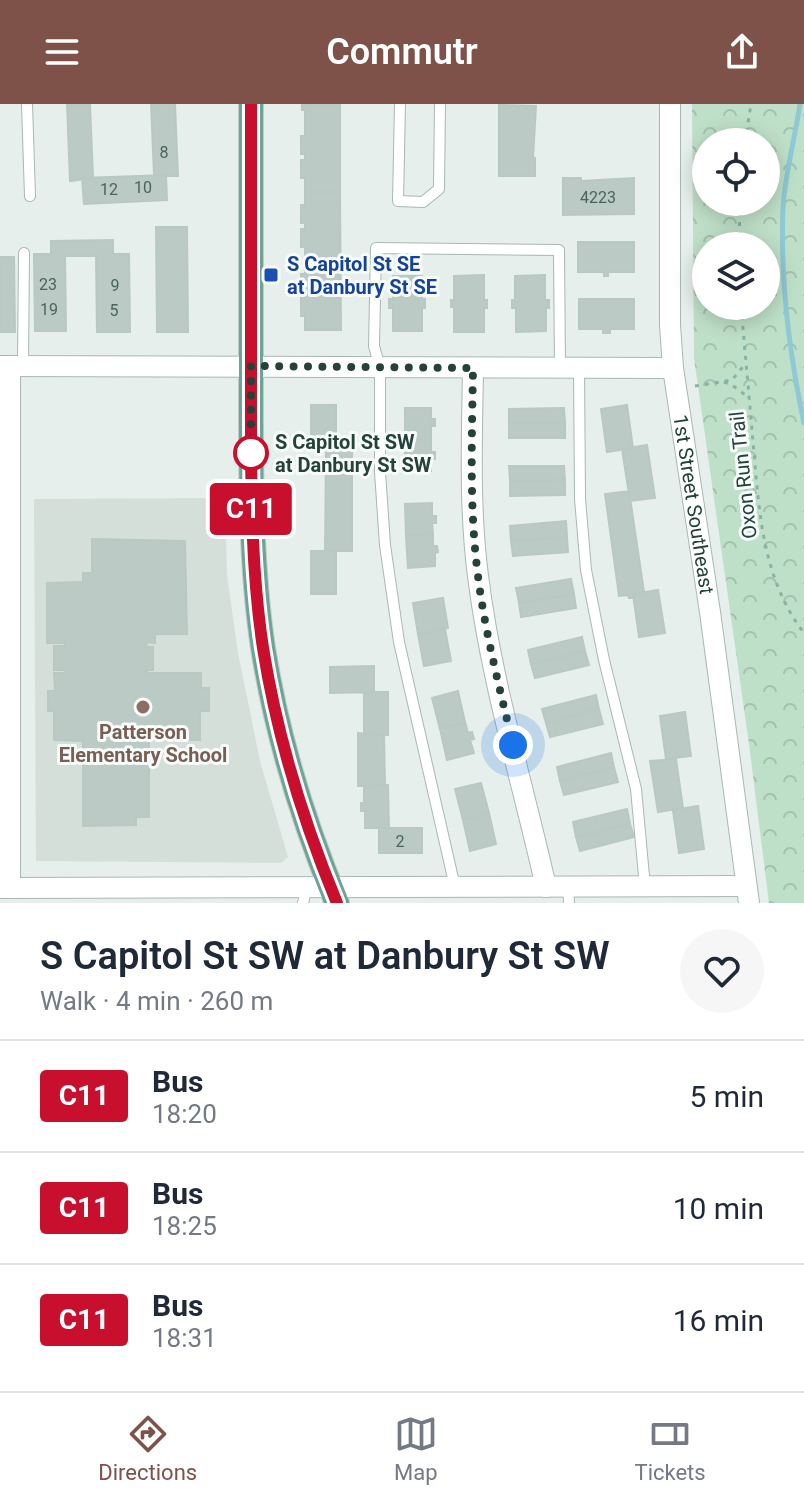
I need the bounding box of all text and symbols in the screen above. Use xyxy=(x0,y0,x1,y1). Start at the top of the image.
icon: menu xyxy=(40,30,84,74)
icon: share xyxy=(720,30,764,74)
text: Commutr xyxy=(326,31,478,73)
map controls xyxy=(692,128,780,320)
button: locate xyxy=(692,128,780,216)
house number: 8 xyxy=(160,143,169,162)
house number: 10 xyxy=(134,178,152,197)
house number: 12 xyxy=(100,180,118,199)
house number: 4223 xyxy=(580,188,616,207)
button: layers xyxy=(692,232,780,320)
place label: S Capitol St SE at Danbury St SE xyxy=(287,252,437,299)
marker: S Capitol St SE at Danbury St SE xyxy=(262,266,280,284)
house number: 23 xyxy=(39,275,57,294)
house number: 9 xyxy=(111,276,120,295)
house number: 19 xyxy=(40,300,58,319)
house number: 5 xyxy=(110,301,119,320)
street label: Oxon Run Trail xyxy=(724,410,762,540)
street label: 1st Street Southeast xyxy=(668,413,719,596)
place label: S Capitol St SW at Danbury St SW xyxy=(275,430,432,477)
marker: S Capitol St SW at Danbury St SW xyxy=(234,436,268,470)
line badge: C11 xyxy=(205,483,297,535)
text: C11 xyxy=(226,492,276,525)
marker: Patterson Elementary School xyxy=(134,698,152,716)
place label: Patterson Elementary School xyxy=(59,720,227,767)
your location xyxy=(493,725,533,765)
house number: 2 xyxy=(396,832,405,851)
button: heart xyxy=(680,929,764,1013)
text: S Capitol St SW at Danbury St SW xyxy=(40,934,610,978)
text: Walk · 4 min · 260 m xyxy=(40,986,273,1016)
text: Bus xyxy=(152,1064,203,1099)
text: C11 xyxy=(59,1079,109,1112)
text: 5 min xyxy=(690,1079,764,1114)
text: 18:20 xyxy=(152,1099,217,1129)
text: Bus xyxy=(152,1176,203,1211)
text: C11 xyxy=(59,1191,109,1224)
text: 10 min xyxy=(673,1191,764,1226)
text: 18:25 xyxy=(152,1211,217,1241)
text: Bus xyxy=(152,1288,203,1323)
text: C11 xyxy=(59,1303,109,1336)
text: 16 min xyxy=(673,1303,764,1338)
text: 18:31 xyxy=(152,1323,217,1353)
tab: Directions xyxy=(98,1412,197,1485)
tab: Map xyxy=(394,1412,438,1485)
tab: Tickets xyxy=(635,1412,706,1485)

